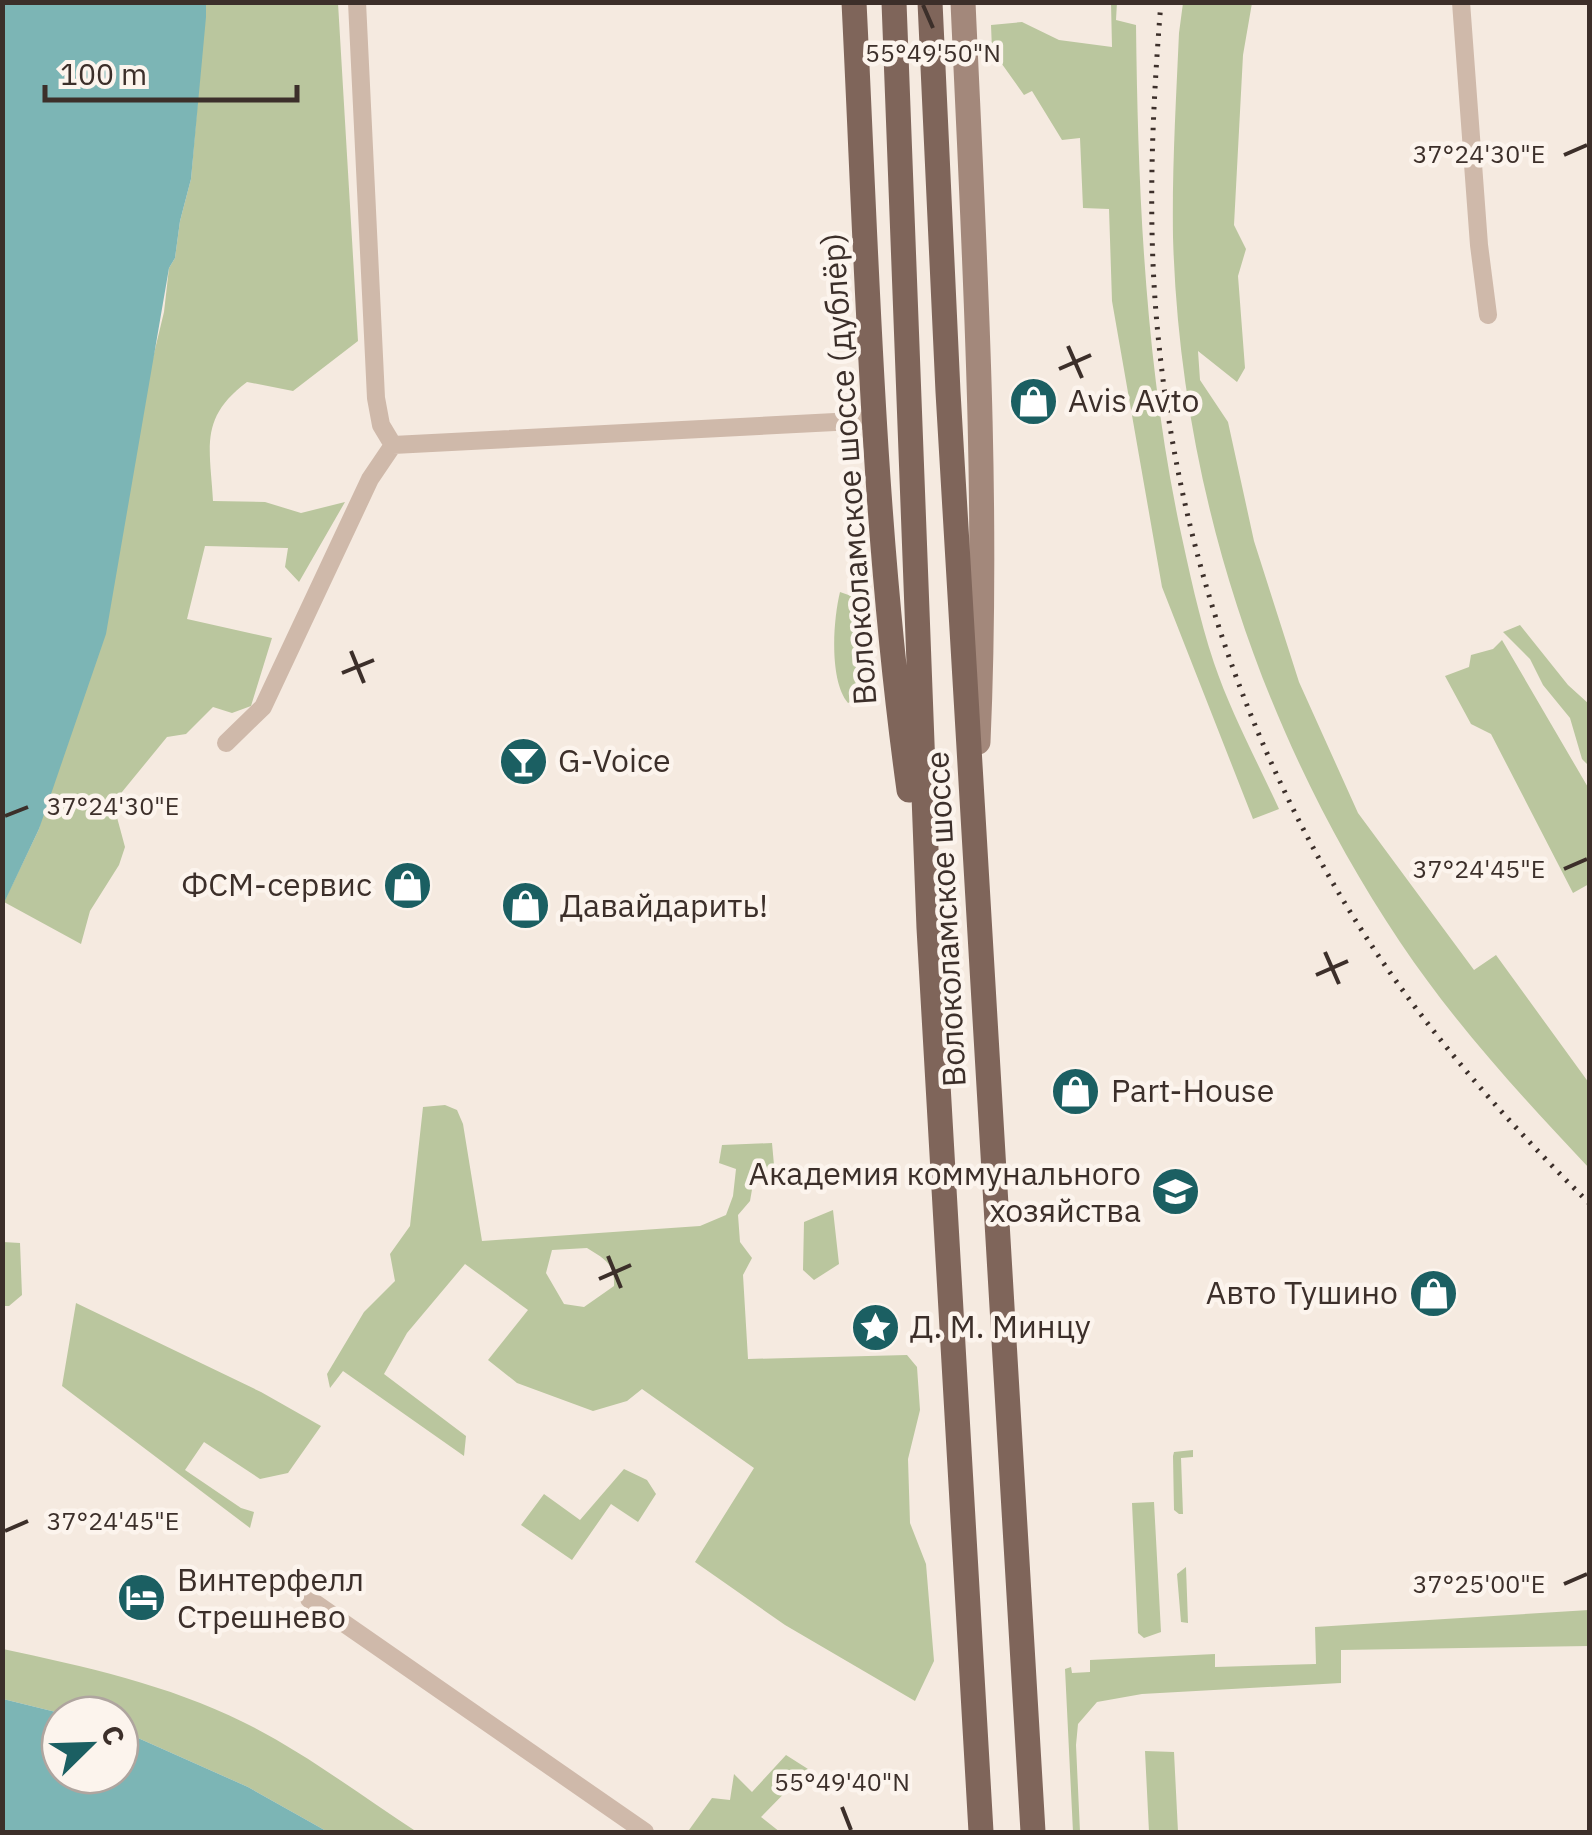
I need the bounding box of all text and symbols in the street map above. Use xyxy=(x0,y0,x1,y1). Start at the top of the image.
text: 55°49'50"N xyxy=(865,36,1001,69)
scale bar xyxy=(45,40,298,102)
text: 100 m xyxy=(60,54,147,93)
text: 37°24'30"E xyxy=(1413,137,1545,170)
street label: Волоколамское шоссе (дублёр) xyxy=(811,232,885,707)
shop icon: Avis Avto xyxy=(1007,375,1059,427)
place label: Avis Avto xyxy=(1068,379,1200,421)
bar icon: G-Voice xyxy=(497,735,549,787)
place label: G-Voice xyxy=(558,739,670,781)
street label: Волоколамское шоссе xyxy=(915,750,975,1088)
text: 37°24'30"E xyxy=(47,789,179,822)
text: 37°24'45"E xyxy=(1413,852,1545,885)
shop icon: ФСМ-сервис xyxy=(381,859,433,911)
place label: ФСМ-сервис xyxy=(181,863,372,905)
shop icon: Давайдарить! xyxy=(499,880,551,932)
place label: Давайдарить! xyxy=(560,884,768,926)
shop icon: Part-House xyxy=(1050,1065,1102,1117)
place label: Part-House xyxy=(1111,1069,1274,1111)
place label: Академия коммунального хозяйства xyxy=(749,1152,1141,1231)
school or university icon: Академия коммунального хозяйства xyxy=(1150,1166,1202,1218)
shop icon: Авто Тушино xyxy=(1407,1267,1459,1319)
place label: Авто Тушино xyxy=(1206,1271,1398,1313)
place icon: Д. М. Минцу xyxy=(849,1301,901,1353)
place label: Д. М. Минцу xyxy=(910,1305,1091,1347)
text: 37°24'45"E xyxy=(47,1504,179,1537)
place label: Винтерфелл Стрешнево xyxy=(177,1558,364,1637)
text: 37°25'00"E xyxy=(1413,1567,1545,1600)
hotel icon: Винтерфелл Стрешнево xyxy=(116,1572,168,1624)
north arrow xyxy=(40,1695,140,1795)
text: С xyxy=(93,1719,134,1751)
text: 55°49'40"N xyxy=(774,1765,910,1798)

